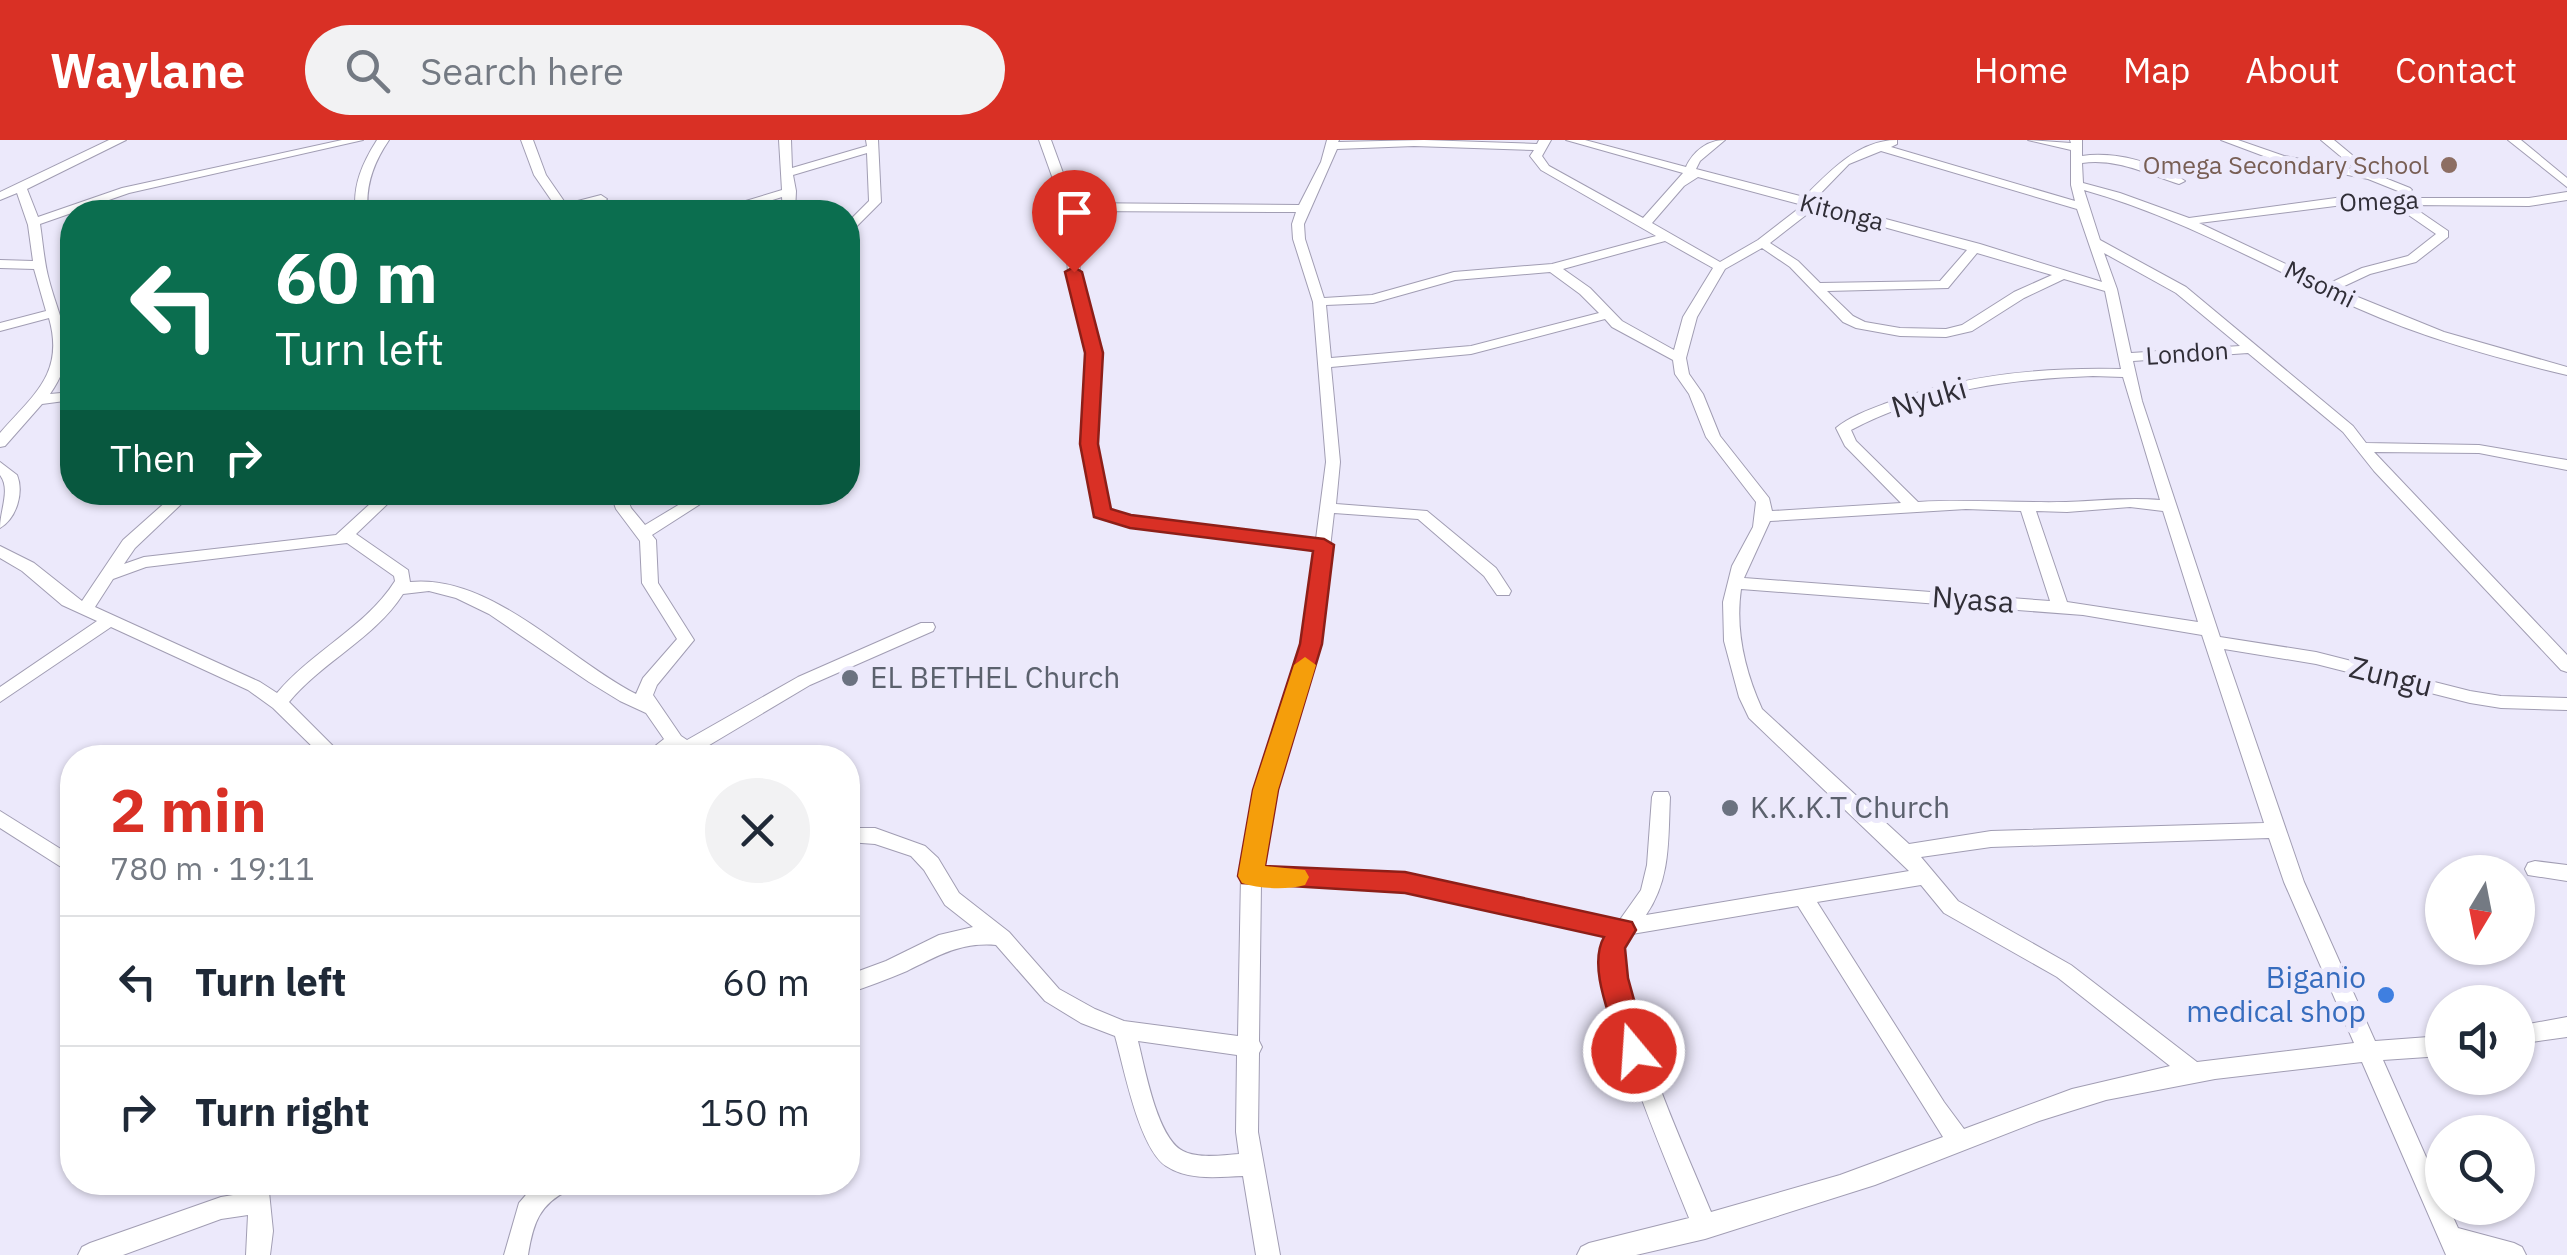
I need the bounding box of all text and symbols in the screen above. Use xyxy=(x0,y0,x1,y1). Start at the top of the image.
search box xyxy=(305,25,1005,115)
text: Waylane xyxy=(50,39,245,101)
icon: search xyxy=(340,43,395,98)
text: Search here xyxy=(420,46,624,95)
text: Home xyxy=(1974,47,2068,93)
text: Map xyxy=(2123,47,2190,93)
text: About xyxy=(2245,47,2340,93)
text: Contact xyxy=(2395,47,2517,93)
place label: Omega Secondary School xyxy=(2143,148,2429,181)
marker: Omega Secondary School xyxy=(2438,154,2460,176)
pin xyxy=(1032,170,1117,273)
street label: Omega xyxy=(2339,183,2419,218)
icon: arrive xyxy=(1047,185,1102,240)
street label: Kitonga xyxy=(1797,185,1888,238)
text: 60 m xyxy=(275,231,438,322)
icon: left xyxy=(110,240,240,370)
street label: Msomi xyxy=(2279,252,2361,315)
text: Turn left xyxy=(275,319,444,377)
street label: London xyxy=(2144,333,2230,372)
street label: Nyuki xyxy=(1886,367,1971,426)
icon: right xyxy=(216,430,271,485)
text: Then xyxy=(110,433,196,482)
street label: Nyasa xyxy=(1931,576,2016,621)
street label: Zungu xyxy=(2346,646,2437,705)
place label: EL BETHEL Church xyxy=(870,657,1120,696)
marker: EL BETHEL Church xyxy=(839,667,861,689)
text: 2 min xyxy=(110,770,267,849)
button: close xyxy=(705,778,810,883)
place label: K.K.K.T Church xyxy=(1750,787,1950,826)
marker: K.K.K.T Church xyxy=(1719,797,1741,819)
text: 780 m · 19:11 xyxy=(110,847,315,889)
north arrow xyxy=(2425,855,2535,965)
map controls xyxy=(2425,855,2535,1225)
icon: left xyxy=(110,954,165,1009)
text: Turn left xyxy=(195,957,346,1006)
text: 60 m xyxy=(722,957,810,1006)
place label: Biganio medical shop xyxy=(2186,957,2366,1030)
marker: Biganio medical shop xyxy=(2375,984,2397,1006)
button: sound xyxy=(2425,985,2535,1095)
position arrow xyxy=(1582,999,1686,1103)
icon: right xyxy=(110,1084,165,1139)
text: Turn right xyxy=(195,1087,370,1136)
text: 150 m xyxy=(699,1087,810,1136)
button: search xyxy=(2425,1115,2535,1225)

